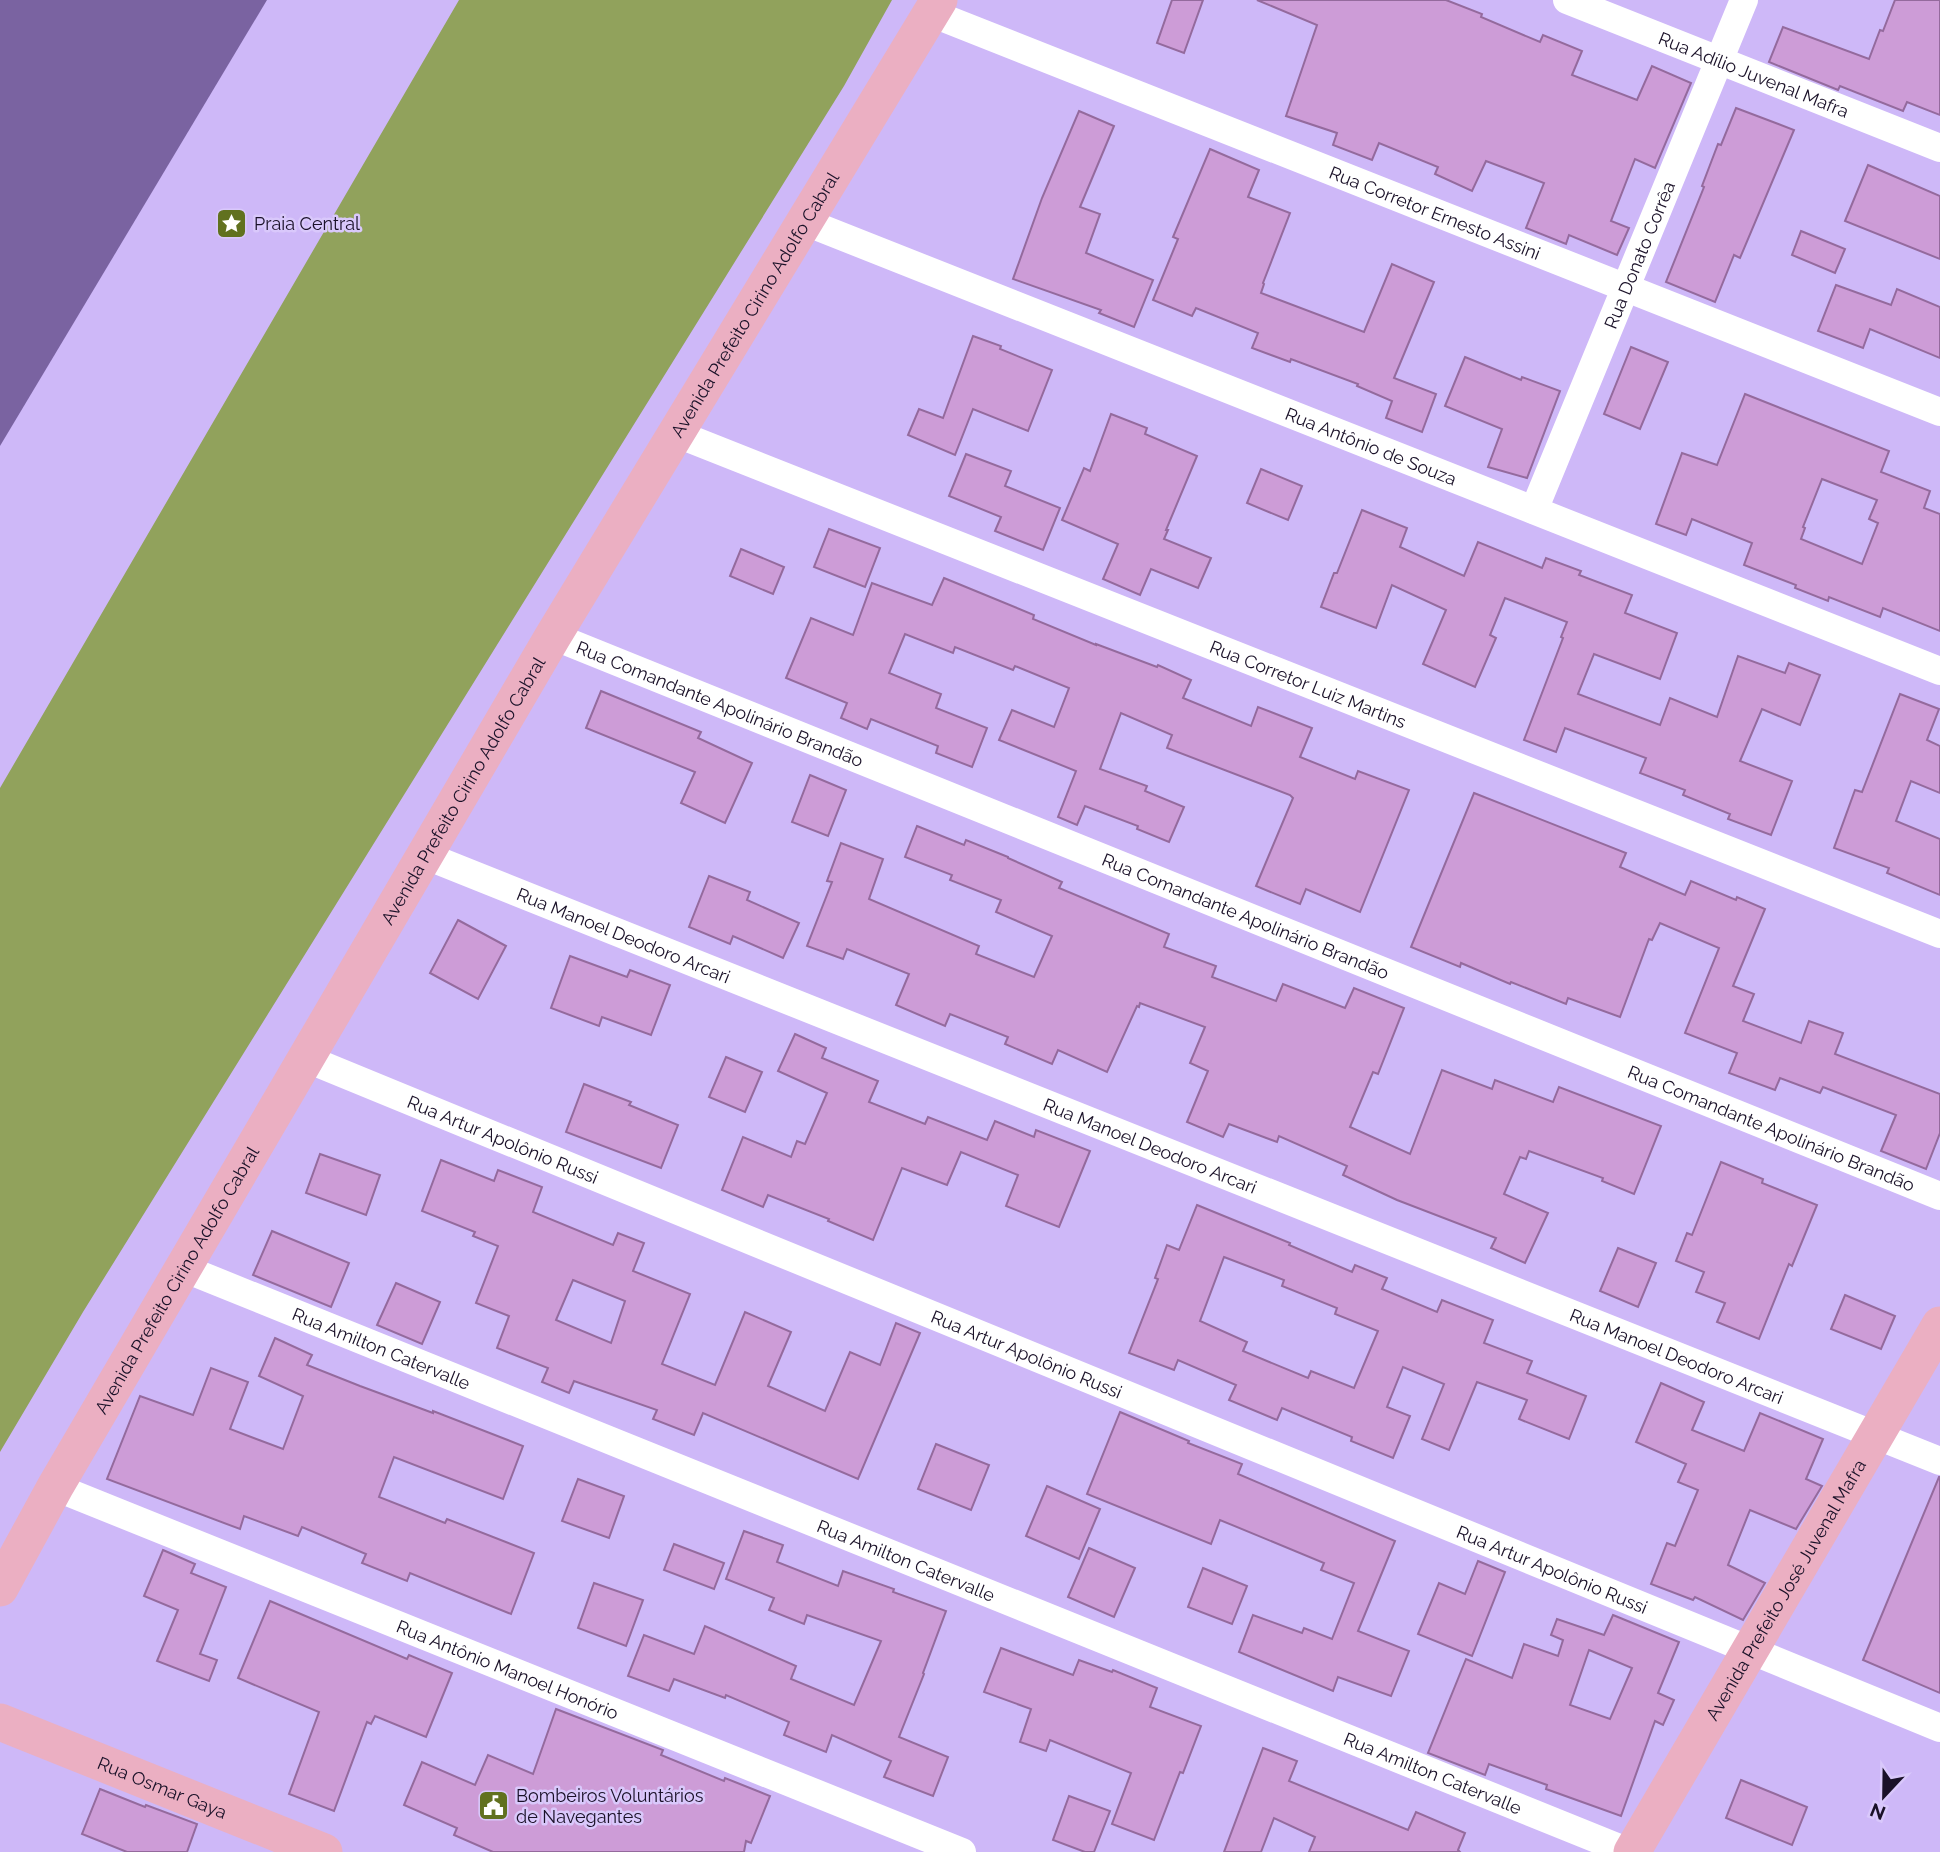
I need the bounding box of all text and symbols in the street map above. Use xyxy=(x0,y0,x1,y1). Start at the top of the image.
street label: Rua Adílio Juvenal Mafra xyxy=(1656,27,1852,121)
street label: Rua Corretor Ernesto Assini xyxy=(1326,161,1544,263)
street label: Avenida Prefeito Cirino Adolfo Cabral xyxy=(666,168,843,441)
street label: Rua Donato Corrêa xyxy=(1599,178,1679,332)
place icon: Praia Central xyxy=(214,206,248,240)
place label: Praia Central xyxy=(254,213,360,234)
street label: Rua Antônio de Souza xyxy=(1282,403,1460,489)
street label: Rua Corretor Luiz Martins xyxy=(1207,635,1410,732)
street label: Rua Comandante Apolinário Brandão xyxy=(573,636,867,771)
street label: Avenida Prefeito Cirino Adolfo Cabral xyxy=(376,653,549,928)
street label: Rua Comandante Apolinário Brandão xyxy=(1099,848,1393,983)
street label: Rua Manoel Deodoro Arcari xyxy=(514,883,733,987)
street label: Rua Comandante Apolinário Brandão xyxy=(1625,1061,1918,1195)
street label: Rua Artur Apolônio Russi xyxy=(404,1091,602,1188)
street label: Rua Manoel Deodoro Arcari xyxy=(1040,1093,1260,1197)
street label: Avenida Prefeito Cirino Adolfo Cabral xyxy=(90,1142,263,1417)
street label: Rua Amilton Catervalle xyxy=(289,1303,474,1394)
street label: Rua Manoel Deodoro Arcari xyxy=(1567,1304,1786,1408)
street label: Rua Artur Apolônio Russi xyxy=(928,1305,1125,1402)
street label: Avenida Prefeito José Juvenal Mafra xyxy=(1701,1455,1870,1724)
street label: Rua Amilton Catervalle xyxy=(814,1515,999,1606)
street label: Rua Artur Apolônio Russi xyxy=(1454,1521,1651,1618)
street label: Rua Antônio Manoel Honório xyxy=(394,1615,622,1723)
street label: Rua Amilton Catervalle xyxy=(1341,1728,1525,1818)
street label: Rua Osmar Gaya xyxy=(95,1752,230,1823)
north arrow xyxy=(1849,1761,1919,1831)
place label: Bombeiros Voluntários de Navegantes xyxy=(516,1785,704,1827)
public building icon: Bombeiros Voluntários de Navegantes xyxy=(476,1788,510,1822)
text: N xyxy=(1867,1799,1888,1825)

